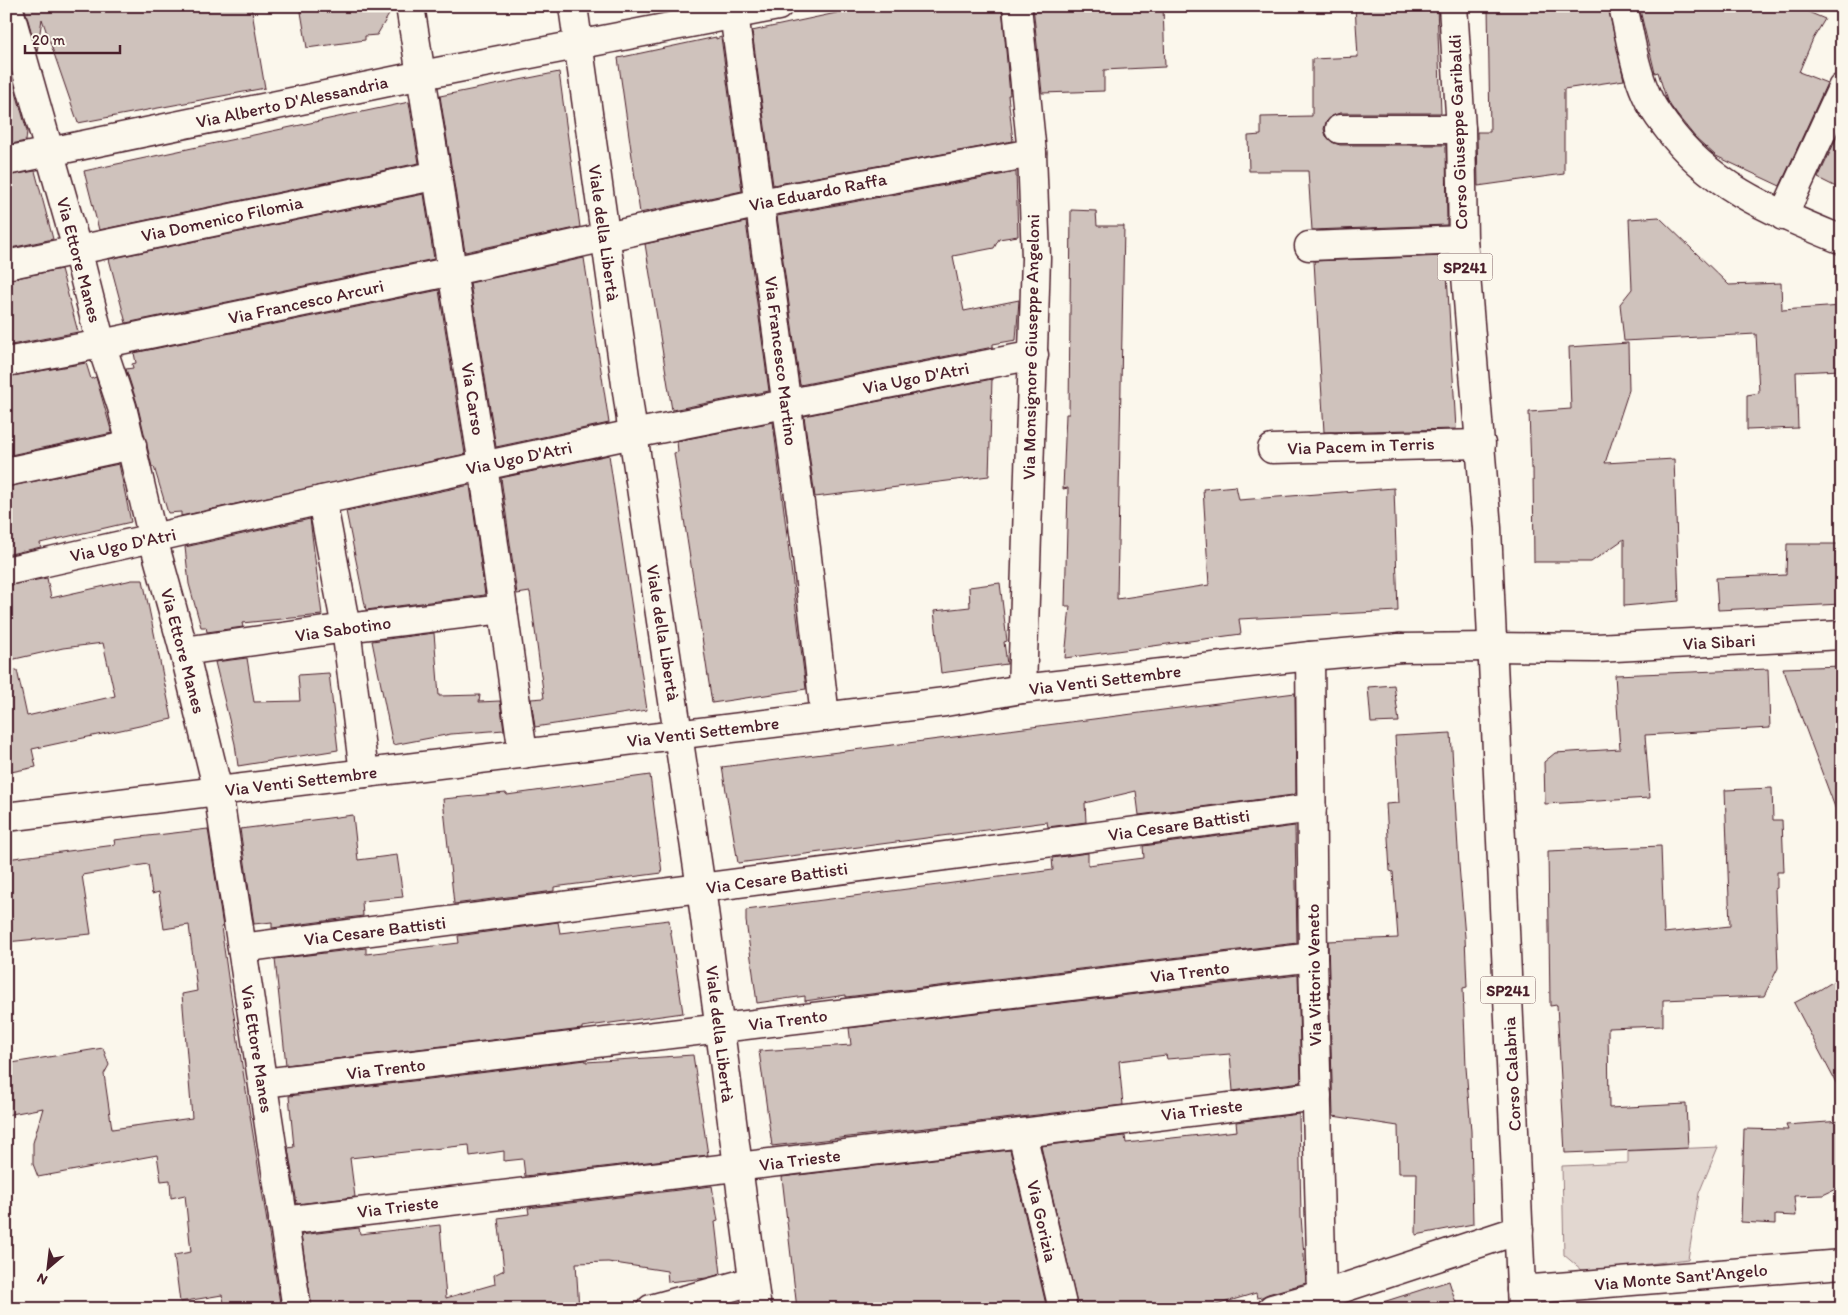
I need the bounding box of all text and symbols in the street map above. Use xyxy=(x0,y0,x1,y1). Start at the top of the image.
scale bar xyxy=(25,22,120,54)
text: 20 m xyxy=(32,31,66,49)
street label: Corso Giuseppe Garibaldi xyxy=(1444,34,1472,230)
street label: Via Alberto D'Alessandria xyxy=(194,71,390,133)
street label: Viale della Libertà xyxy=(583,163,625,304)
street label: Via Eduardo Raffa xyxy=(747,168,889,216)
street label: Via Domenico Filomia xyxy=(139,191,305,247)
street label: Via Ettore Manes xyxy=(52,195,106,325)
street label: Via Monsignore Giuseppe Angeloni xyxy=(1018,214,1044,480)
road number: SP241 xyxy=(1438,253,1492,280)
street label: Via Francesco Arcuri xyxy=(226,275,386,329)
street label: Via Francesco Martino xyxy=(760,275,802,447)
street label: Via Ugo D'Atri xyxy=(861,357,971,399)
street label: Via Carso xyxy=(456,361,490,437)
street label: Via Pacem in Terris xyxy=(1287,432,1435,460)
street label: Via Ugo D'Atri xyxy=(464,436,574,480)
street label: Via Ugo D'Atri xyxy=(68,523,178,567)
street label: Viale della Libertà xyxy=(641,563,685,704)
street label: Via Ettore Manes xyxy=(156,586,210,716)
street label: Via Sabotino xyxy=(294,611,392,647)
street label: Via Sibari xyxy=(1682,629,1756,655)
street label: Via Venti Settembre xyxy=(1028,660,1182,700)
street label: Via Venti Settembre xyxy=(626,712,780,752)
street label: Via Venti Settembre xyxy=(224,761,378,801)
street label: Via Cesare Battisti xyxy=(1107,804,1251,846)
street label: Via Cesare Battisti xyxy=(705,857,849,899)
street label: Via Vittorio Veneto xyxy=(1302,903,1326,1047)
street label: Via Cesare Battisti xyxy=(303,911,447,951)
street label: Via Trento xyxy=(1149,956,1231,988)
street label: Viale della Libertà xyxy=(701,964,739,1104)
road number: SP241 xyxy=(1480,976,1536,1004)
street label: Via Ettore Manes xyxy=(236,983,278,1115)
street label: Via Trento xyxy=(747,1004,829,1036)
street label: Corso Calabria xyxy=(1498,1016,1526,1132)
street label: Via Trento xyxy=(345,1053,427,1085)
street label: Via Trieste xyxy=(1160,1094,1244,1126)
street label: Via Trieste xyxy=(758,1144,842,1176)
street label: Via Gorizia xyxy=(1022,1178,1062,1265)
street label: Via Trieste xyxy=(356,1191,440,1223)
north arrow xyxy=(22,1242,72,1292)
street label: Via Monte Sant'Angelo xyxy=(1593,1258,1769,1296)
text: N xyxy=(34,1269,50,1289)

